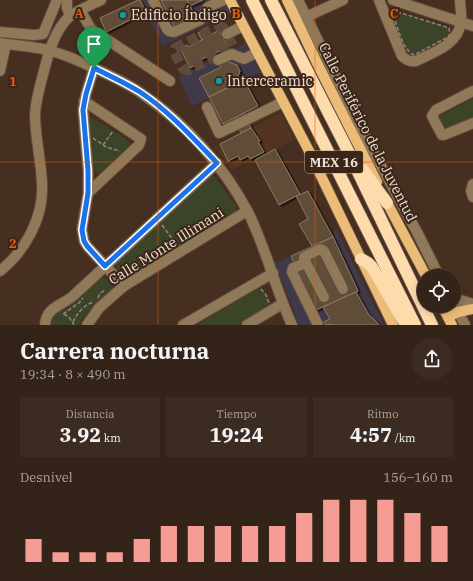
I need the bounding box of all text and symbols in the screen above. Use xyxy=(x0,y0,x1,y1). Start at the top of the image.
text: A xyxy=(74,5,84,22)
place label: Edificio Índigo xyxy=(131,5,227,24)
text: B xyxy=(231,5,241,22)
text: C xyxy=(390,5,399,22)
marker: Edificio Índigo xyxy=(118,10,128,20)
pin xyxy=(77,27,111,68)
icon: arrive xyxy=(83,33,105,55)
street label: Calle Periférico de la Juventud xyxy=(315,39,421,225)
place label: Interceramic xyxy=(227,72,313,90)
text: 1 xyxy=(9,73,17,90)
marker: Interceramic xyxy=(214,76,224,86)
road number: MEX 16 xyxy=(305,151,363,173)
street label: Calle Monte Illimani xyxy=(105,203,227,289)
text: 2 xyxy=(9,235,17,252)
map controls xyxy=(417,269,461,313)
button: locate xyxy=(417,269,461,313)
text: Carrera nocturna xyxy=(20,336,209,365)
button: share xyxy=(411,338,453,380)
text: 19:34 · 8 × 490 m xyxy=(20,366,126,383)
text: Distancia xyxy=(66,407,114,421)
text: Tiempo xyxy=(216,407,257,421)
text: Ritmo xyxy=(367,407,399,421)
text: 3.92 xyxy=(60,421,101,448)
text: 19:24 xyxy=(209,421,264,448)
text: 4:57 xyxy=(350,421,392,448)
text: km xyxy=(101,431,121,445)
text: /km xyxy=(392,431,416,445)
text: Desnivel xyxy=(20,469,73,486)
text: 156–160 m xyxy=(383,469,453,486)

